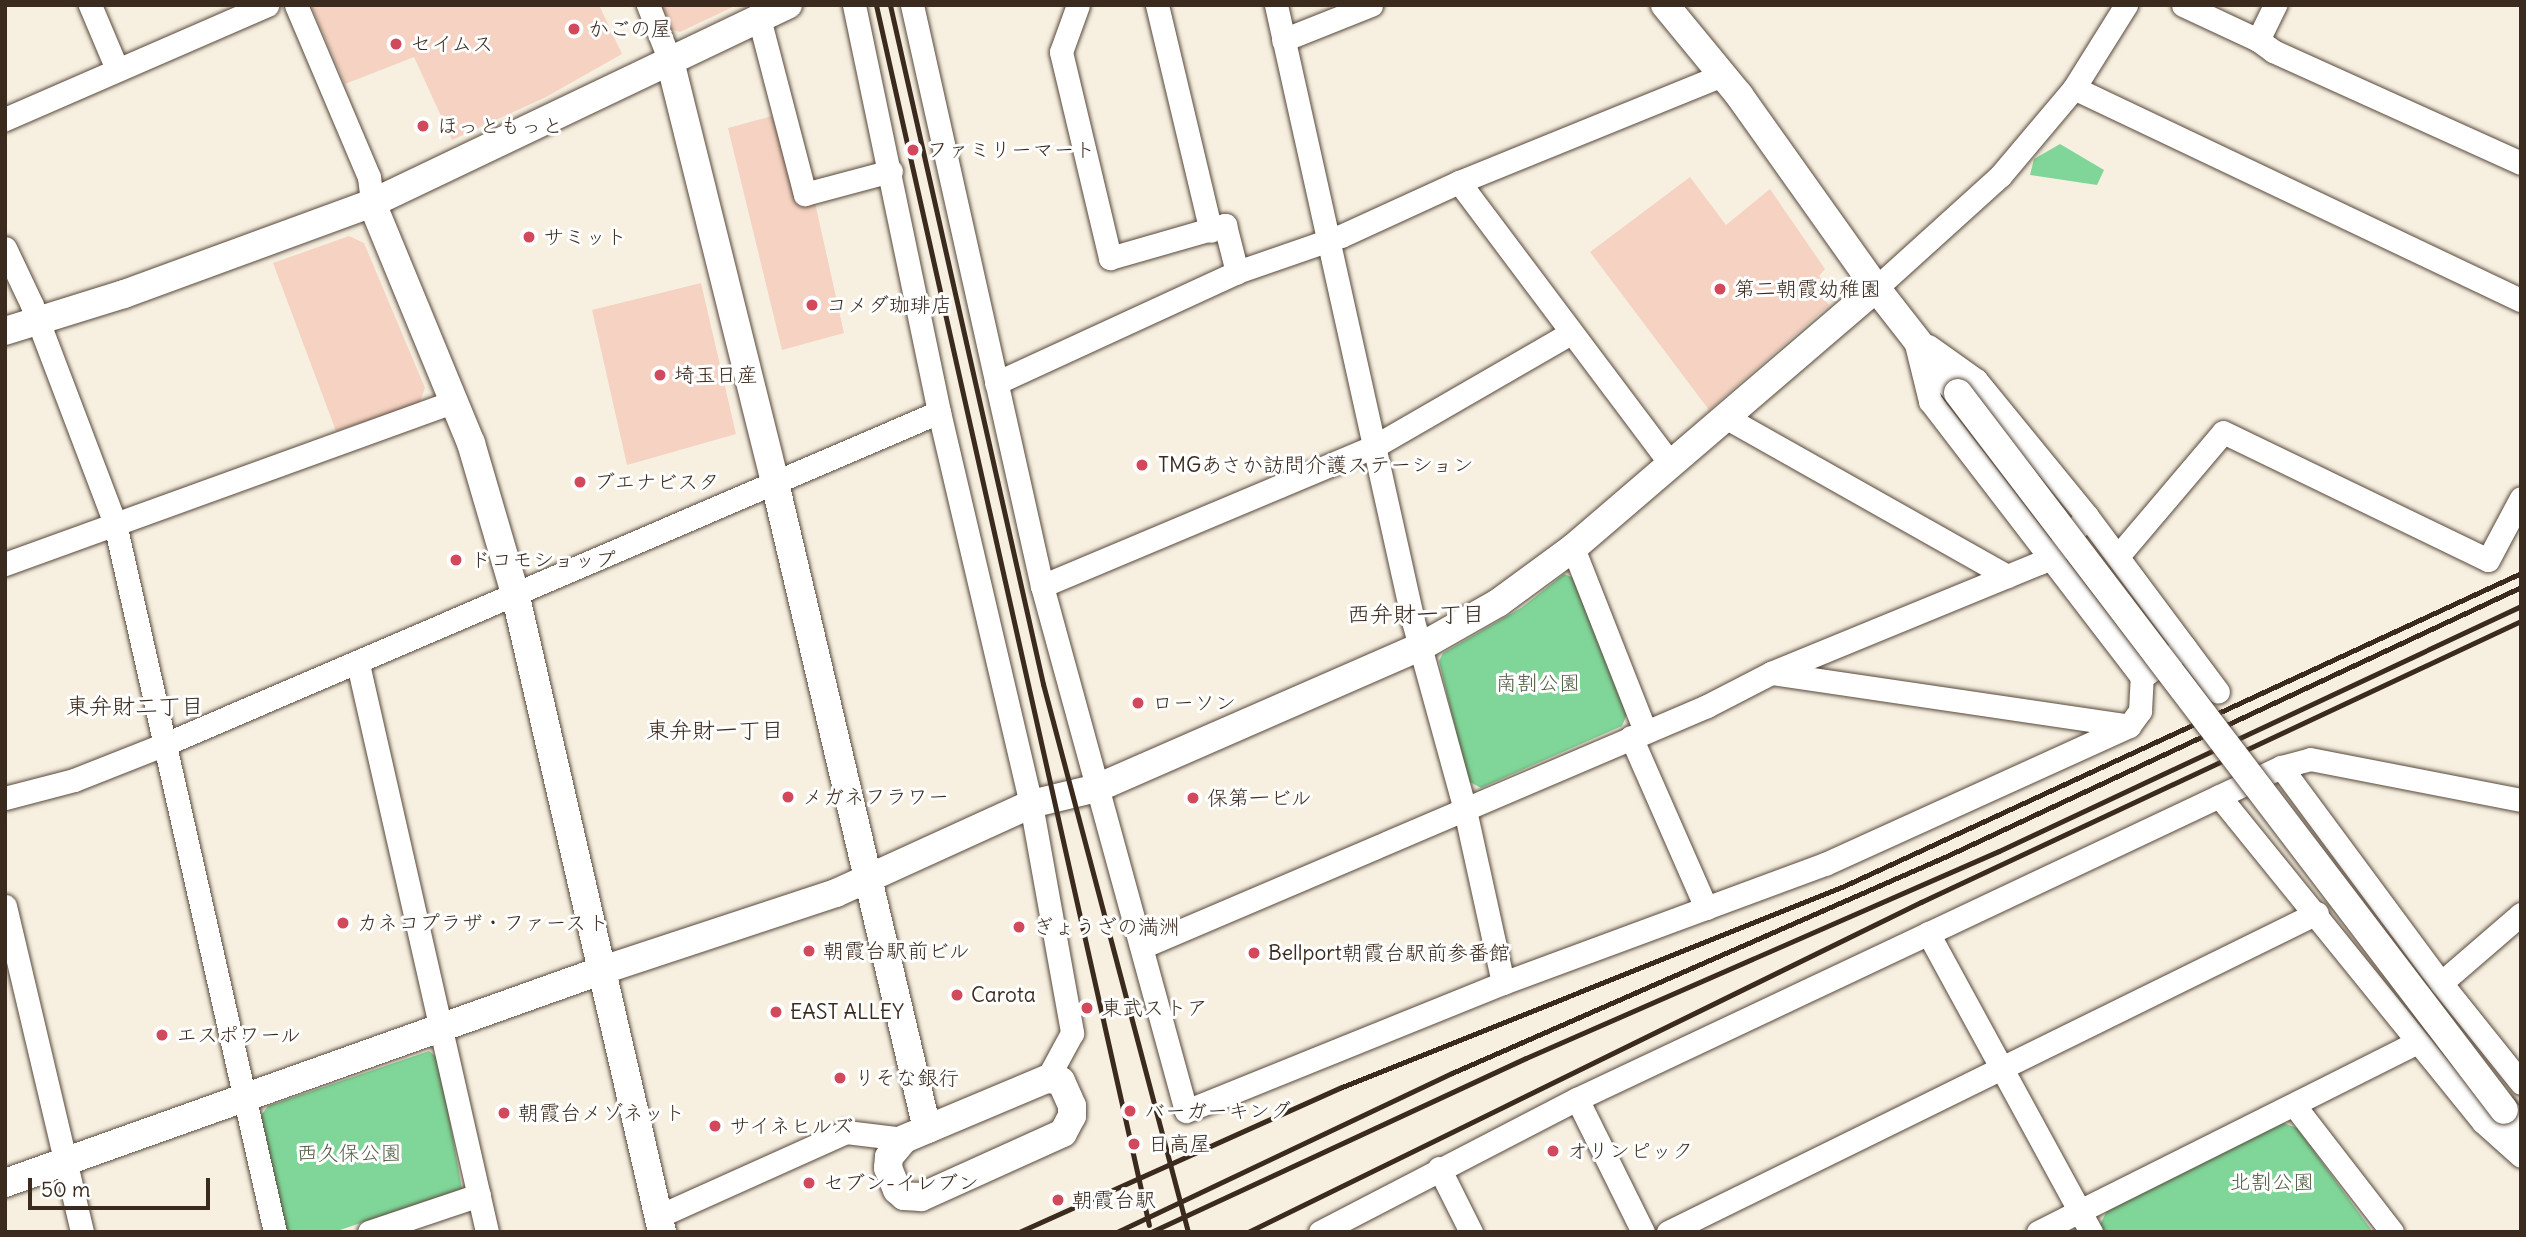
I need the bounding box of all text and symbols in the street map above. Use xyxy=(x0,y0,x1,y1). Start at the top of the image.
place label: かごの屋 xyxy=(588,16,672,42)
marker: かごの屋 xyxy=(566,21,582,37)
place label: セイムス xyxy=(410,31,494,57)
marker: セイムス xyxy=(388,36,404,52)
place label: ほっともっと xyxy=(437,113,563,139)
marker: ほっともっと xyxy=(415,118,431,134)
place label: ファミリーマート xyxy=(927,137,1095,163)
marker: ファミリーマート xyxy=(905,142,921,158)
place label: サミット xyxy=(543,224,627,250)
marker: サミット xyxy=(521,229,537,245)
place label: 第二朝霞幼稚園 xyxy=(1734,276,1881,302)
marker: 第二朝霞幼稚園 xyxy=(1712,281,1728,297)
place label: コメダ珈琲店 xyxy=(826,292,952,318)
marker: コメダ珈琲店 xyxy=(804,297,820,313)
place label: 埼玉日産 xyxy=(674,362,758,388)
marker: 埼玉日産 xyxy=(652,367,668,383)
place label: TMGあさか訪問介護ステーション xyxy=(1158,452,1474,478)
marker: TMGあさか訪問介護ステーション xyxy=(1132,455,1152,475)
place label: ブエナビスタ xyxy=(594,469,720,495)
marker: ブエナビスタ xyxy=(572,474,588,490)
place label: ドコモショップ xyxy=(470,547,617,573)
marker: ドコモショップ xyxy=(448,552,464,568)
district label: 西弁財一丁目 xyxy=(1347,600,1485,628)
park label: 南割公園 xyxy=(1496,670,1580,696)
place label: ローソン xyxy=(1152,690,1236,716)
district label: 東弁財二丁目 xyxy=(66,692,204,720)
marker: ローソン xyxy=(1130,695,1146,711)
district label: 東弁財一丁目 xyxy=(646,716,784,744)
place label: メガネフラワー xyxy=(802,784,949,810)
place label: 保第一ビル xyxy=(1207,785,1312,811)
marker: メガネフラワー xyxy=(780,789,796,805)
marker: 保第一ビル xyxy=(1185,790,1201,806)
place label: カネコプラザ・ファースト xyxy=(357,910,609,936)
place label: ぎょうざの満洲 xyxy=(1033,914,1180,940)
marker: カネコプラザ・ファースト xyxy=(335,915,351,931)
marker: ぎょうざの満洲 xyxy=(1011,919,1027,935)
place label: 朝霞台駅前ビル xyxy=(823,938,970,964)
place label: Bellport朝霞台駅前参番館 xyxy=(1268,940,1510,966)
marker: 朝霞台駅前ビル xyxy=(801,943,817,959)
marker: Bellport朝霞台駅前参番館 xyxy=(1246,945,1262,961)
place label: Carota xyxy=(971,982,1036,1008)
marker: Carota xyxy=(949,987,965,1003)
place label: 東武ストア xyxy=(1101,995,1206,1021)
place label: EAST ALLEY xyxy=(790,999,904,1025)
marker: 東武ストア xyxy=(1079,1000,1095,1016)
marker: EAST ALLEY xyxy=(768,1004,784,1020)
place label: エスポワール xyxy=(176,1022,302,1048)
marker: エスポワール xyxy=(154,1027,170,1043)
place label: りそな銀行 xyxy=(854,1065,959,1091)
marker: りそな銀行 xyxy=(832,1070,848,1086)
place label: バーガーキング xyxy=(1144,1098,1291,1124)
place label: 朝霞台メゾネット xyxy=(518,1100,686,1126)
marker: バーガーキング xyxy=(1122,1103,1138,1119)
marker: 朝霞台メゾネット xyxy=(496,1105,512,1121)
place label: サイネヒルズ xyxy=(729,1113,855,1139)
marker: サイネヒルズ xyxy=(707,1118,723,1134)
place label: 日高屋 xyxy=(1148,1131,1211,1157)
marker: 日高屋 xyxy=(1126,1136,1142,1152)
place label: オリンピック xyxy=(1567,1138,1693,1164)
park label: 西久保公園 xyxy=(297,1140,401,1166)
marker: オリンピック xyxy=(1545,1143,1561,1159)
scale bar xyxy=(32,1164,214,1208)
park label: 北割公園 xyxy=(2230,1169,2314,1195)
place label: セブン-イレブン xyxy=(823,1170,979,1196)
marker: セブン-イレブン xyxy=(801,1175,817,1191)
text: 50 m xyxy=(41,1176,90,1203)
place label: 朝霞台駅 xyxy=(1072,1187,1156,1213)
marker: 朝霞台駅 xyxy=(1050,1192,1066,1208)

